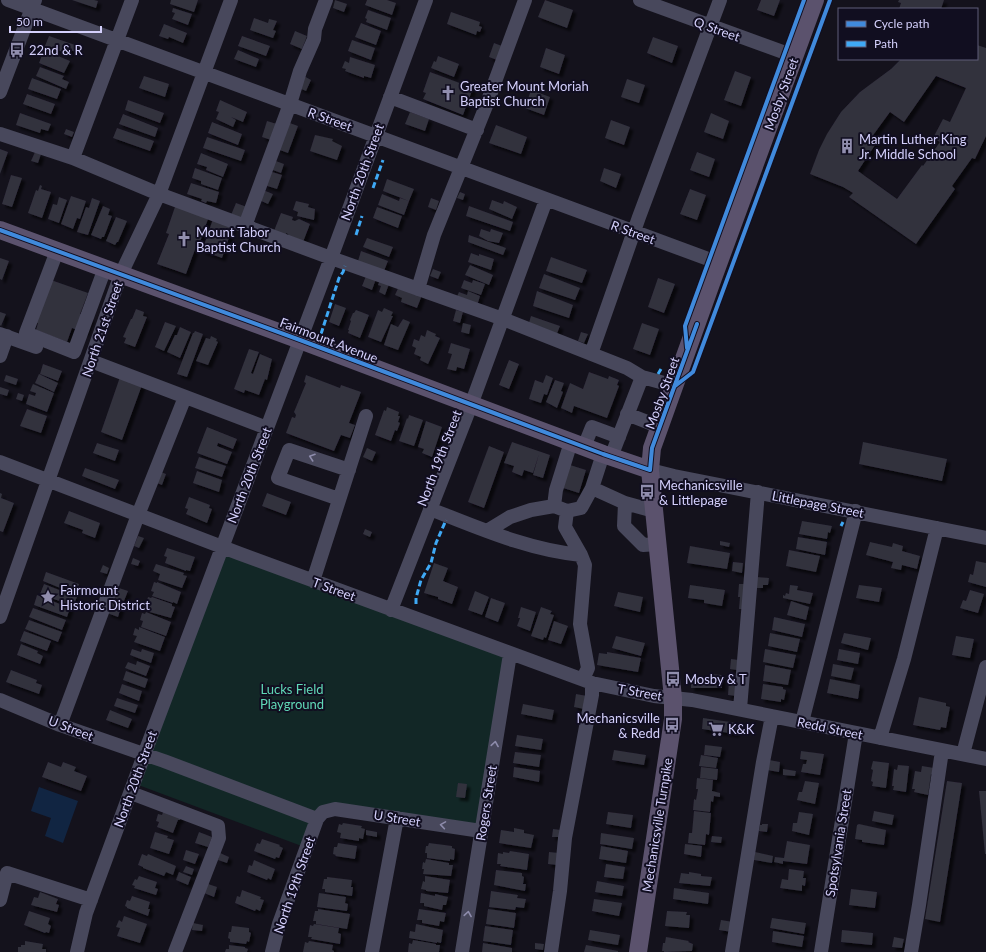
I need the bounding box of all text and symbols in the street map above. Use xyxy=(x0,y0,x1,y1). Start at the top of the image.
scale bar xyxy=(10,8,101,34)
legend xyxy=(838,8,978,60)
street label: Q Street xyxy=(692,13,743,45)
text: 50 m xyxy=(16,14,43,29)
text: Cycle path xyxy=(874,16,929,31)
text: Path xyxy=(874,36,898,51)
bus stop icon: 22nd & R xyxy=(8,41,26,59)
place label: 22nd & R xyxy=(29,42,84,58)
street label: Mosby Street xyxy=(760,55,802,132)
place label: Greater Mount Moriah Baptist Church xyxy=(460,78,589,109)
church icon: Greater Mount Moriah Baptist Church xyxy=(439,84,457,102)
street label: R Street xyxy=(306,104,355,134)
street label: North 20th Street xyxy=(337,121,387,222)
place label: Martin Luther King Jr. Middle School xyxy=(859,131,967,162)
building icon: Martin Luther King Jr. Middle School xyxy=(838,137,856,155)
street label: R Street xyxy=(609,217,658,247)
place label: Mount Tabor Baptist Church xyxy=(196,224,281,255)
church icon: Mount Tabor Baptist Church xyxy=(175,230,193,248)
street label: North 21st Street xyxy=(78,279,126,379)
street label: Fairmount Avenue xyxy=(278,314,380,366)
street label: Mosby Street xyxy=(641,354,683,431)
street label: North 19th Street xyxy=(413,407,465,508)
street label: North 20th Street xyxy=(223,424,275,525)
one-way arrow xyxy=(308,453,315,462)
place label: Mechanicsville & Littlepage xyxy=(659,477,743,508)
bus stop icon: Mechanicsville & Littlepage xyxy=(638,483,656,501)
street label: Littlepage Street xyxy=(771,487,866,521)
street label: T Street xyxy=(310,574,358,604)
place label: Fairmount Historic District xyxy=(60,582,150,613)
place icon: Fairmount Historic District xyxy=(39,588,57,606)
bus stop icon: Mosby & T xyxy=(664,670,682,688)
place label: Mosby & T xyxy=(685,671,747,687)
street label: T Street xyxy=(617,680,664,704)
park label: Lucks Field Playground xyxy=(260,681,324,712)
place label: Mechanicsville & Redd xyxy=(576,710,660,741)
street label: U Street xyxy=(46,712,96,744)
street label: Redd Street xyxy=(796,713,865,743)
bus stop icon: Mechanicsville & Redd xyxy=(663,716,681,734)
supermarket icon: K&K xyxy=(707,720,725,738)
place label: K&K xyxy=(728,721,755,737)
street label: North 20th Street xyxy=(110,728,160,829)
one-way arrow xyxy=(490,741,499,747)
street label: Mechanicsville Turnpike xyxy=(638,757,676,893)
street label: Rogers Street xyxy=(472,764,500,842)
street label: Spotsylvania Street xyxy=(822,788,854,898)
street label: U Street xyxy=(372,806,422,830)
one-way arrow xyxy=(440,821,446,830)
street label: North 19th Street xyxy=(270,834,318,936)
one-way arrow xyxy=(463,910,472,917)

